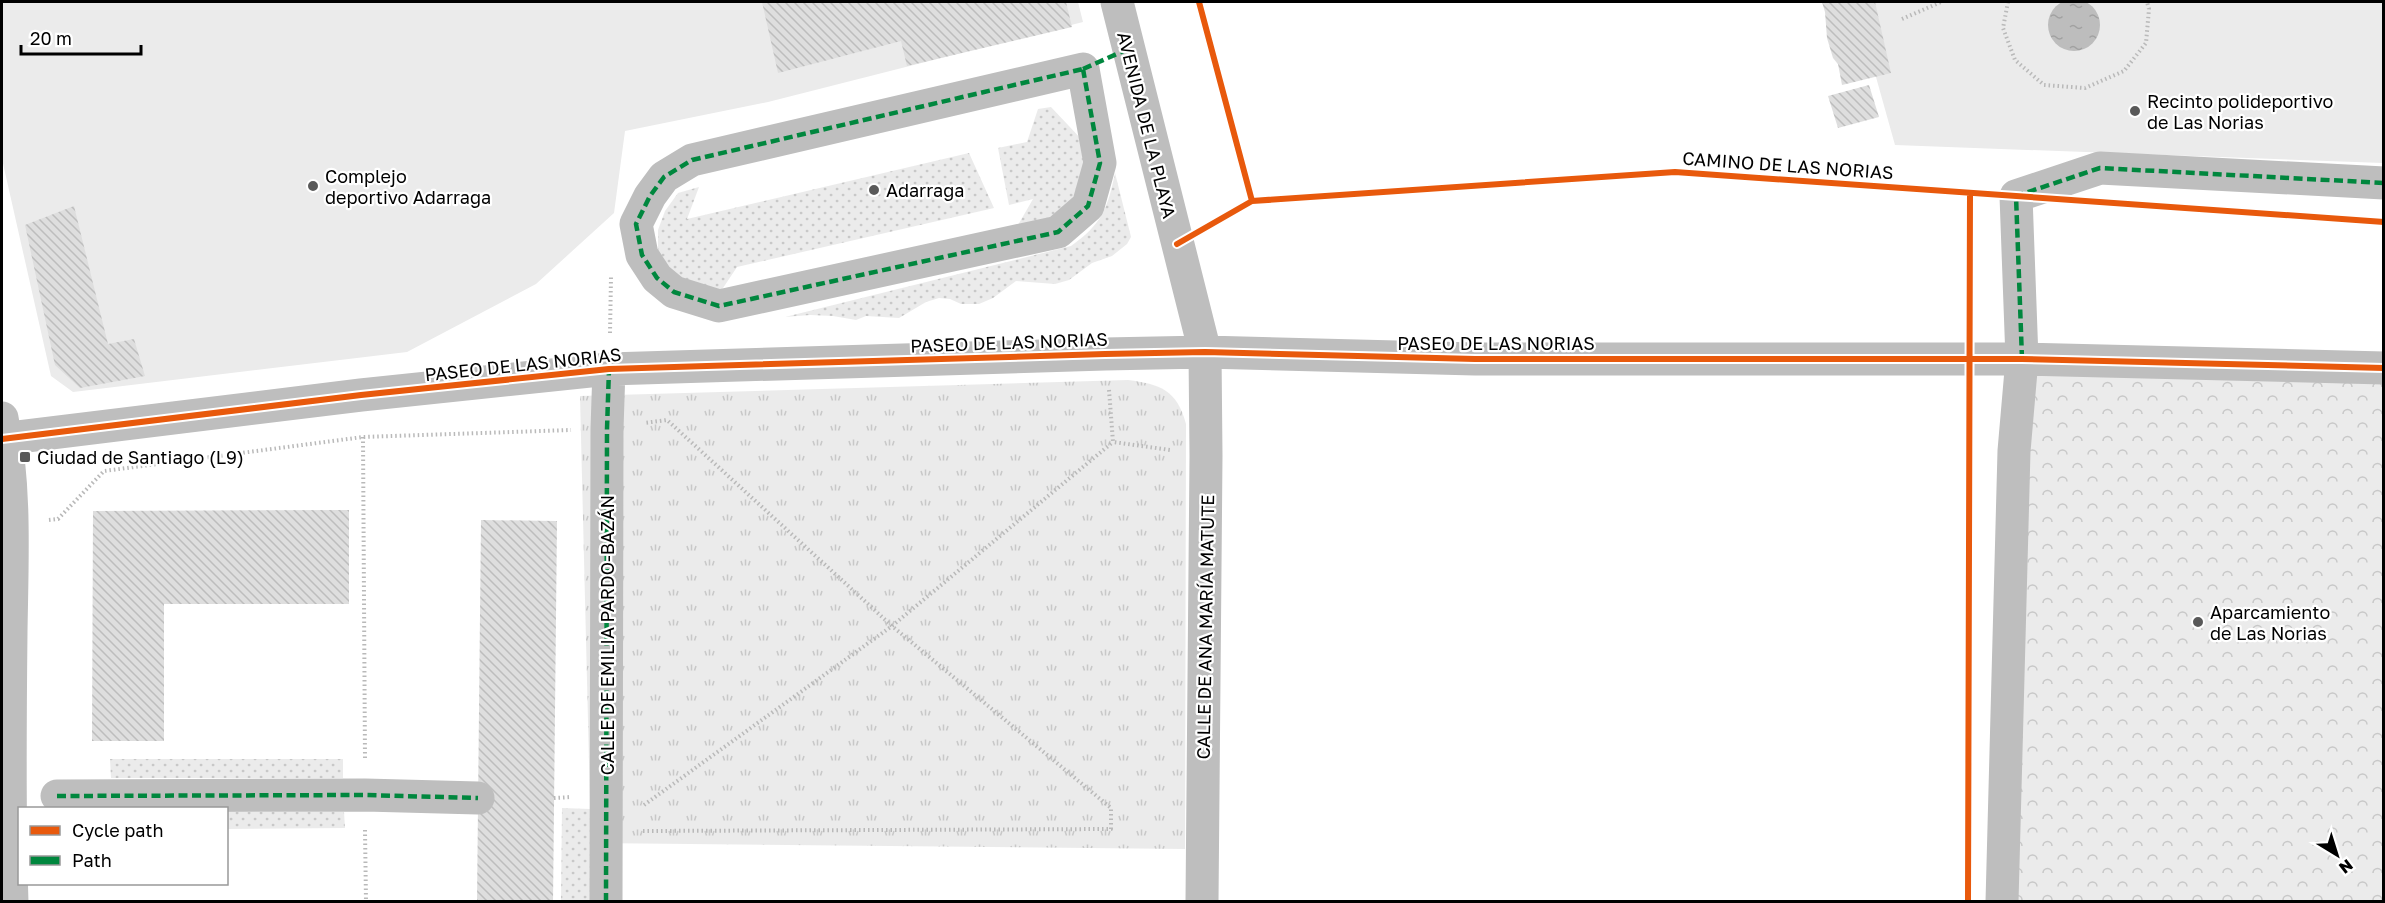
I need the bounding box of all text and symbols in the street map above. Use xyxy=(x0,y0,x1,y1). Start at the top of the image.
scale bar xyxy=(21,18,141,56)
text: 20 m xyxy=(30,27,72,49)
street label: AVENIDA DE LA PLAYA xyxy=(1113,29,1181,221)
place label: Recinto polideportivo de Las Norias xyxy=(2147,90,2333,133)
marker: Recinto polideportivo de Las Norias xyxy=(2128,104,2142,118)
street label: CAMINO DE LAS NORIAS xyxy=(1682,147,1894,183)
place label: Complejo deportivo Adarraga xyxy=(325,165,491,208)
marker: Complejo deportivo Adarraga xyxy=(306,179,320,193)
place label: Adarraga xyxy=(886,179,964,201)
marker: Adarraga xyxy=(867,183,881,197)
street label: PASEO DE LAS NORIAS xyxy=(910,328,1108,356)
street label: PASEO DE LAS NORIAS xyxy=(1397,332,1595,354)
street label: PASEO DE LAS NORIAS xyxy=(424,343,622,385)
place label: Ciudad de Santiago (L9) xyxy=(37,446,244,468)
marker: Ciudad de Santiago (L9) xyxy=(18,450,32,464)
street label: CALLE DE ANA MARÍA MATUTE xyxy=(1192,494,1218,760)
street label: CALLE DE EMILIA PARDO-BAZÁN xyxy=(596,495,618,775)
place label: Aparcamiento de Las Norias xyxy=(2210,601,2330,644)
marker: Aparcamiento de Las Norias xyxy=(2191,615,2205,629)
legend xyxy=(18,807,228,885)
text: Cycle path xyxy=(72,819,164,841)
north arrow xyxy=(2307,825,2367,885)
text: Path xyxy=(72,849,112,871)
text: N xyxy=(2335,855,2357,878)

